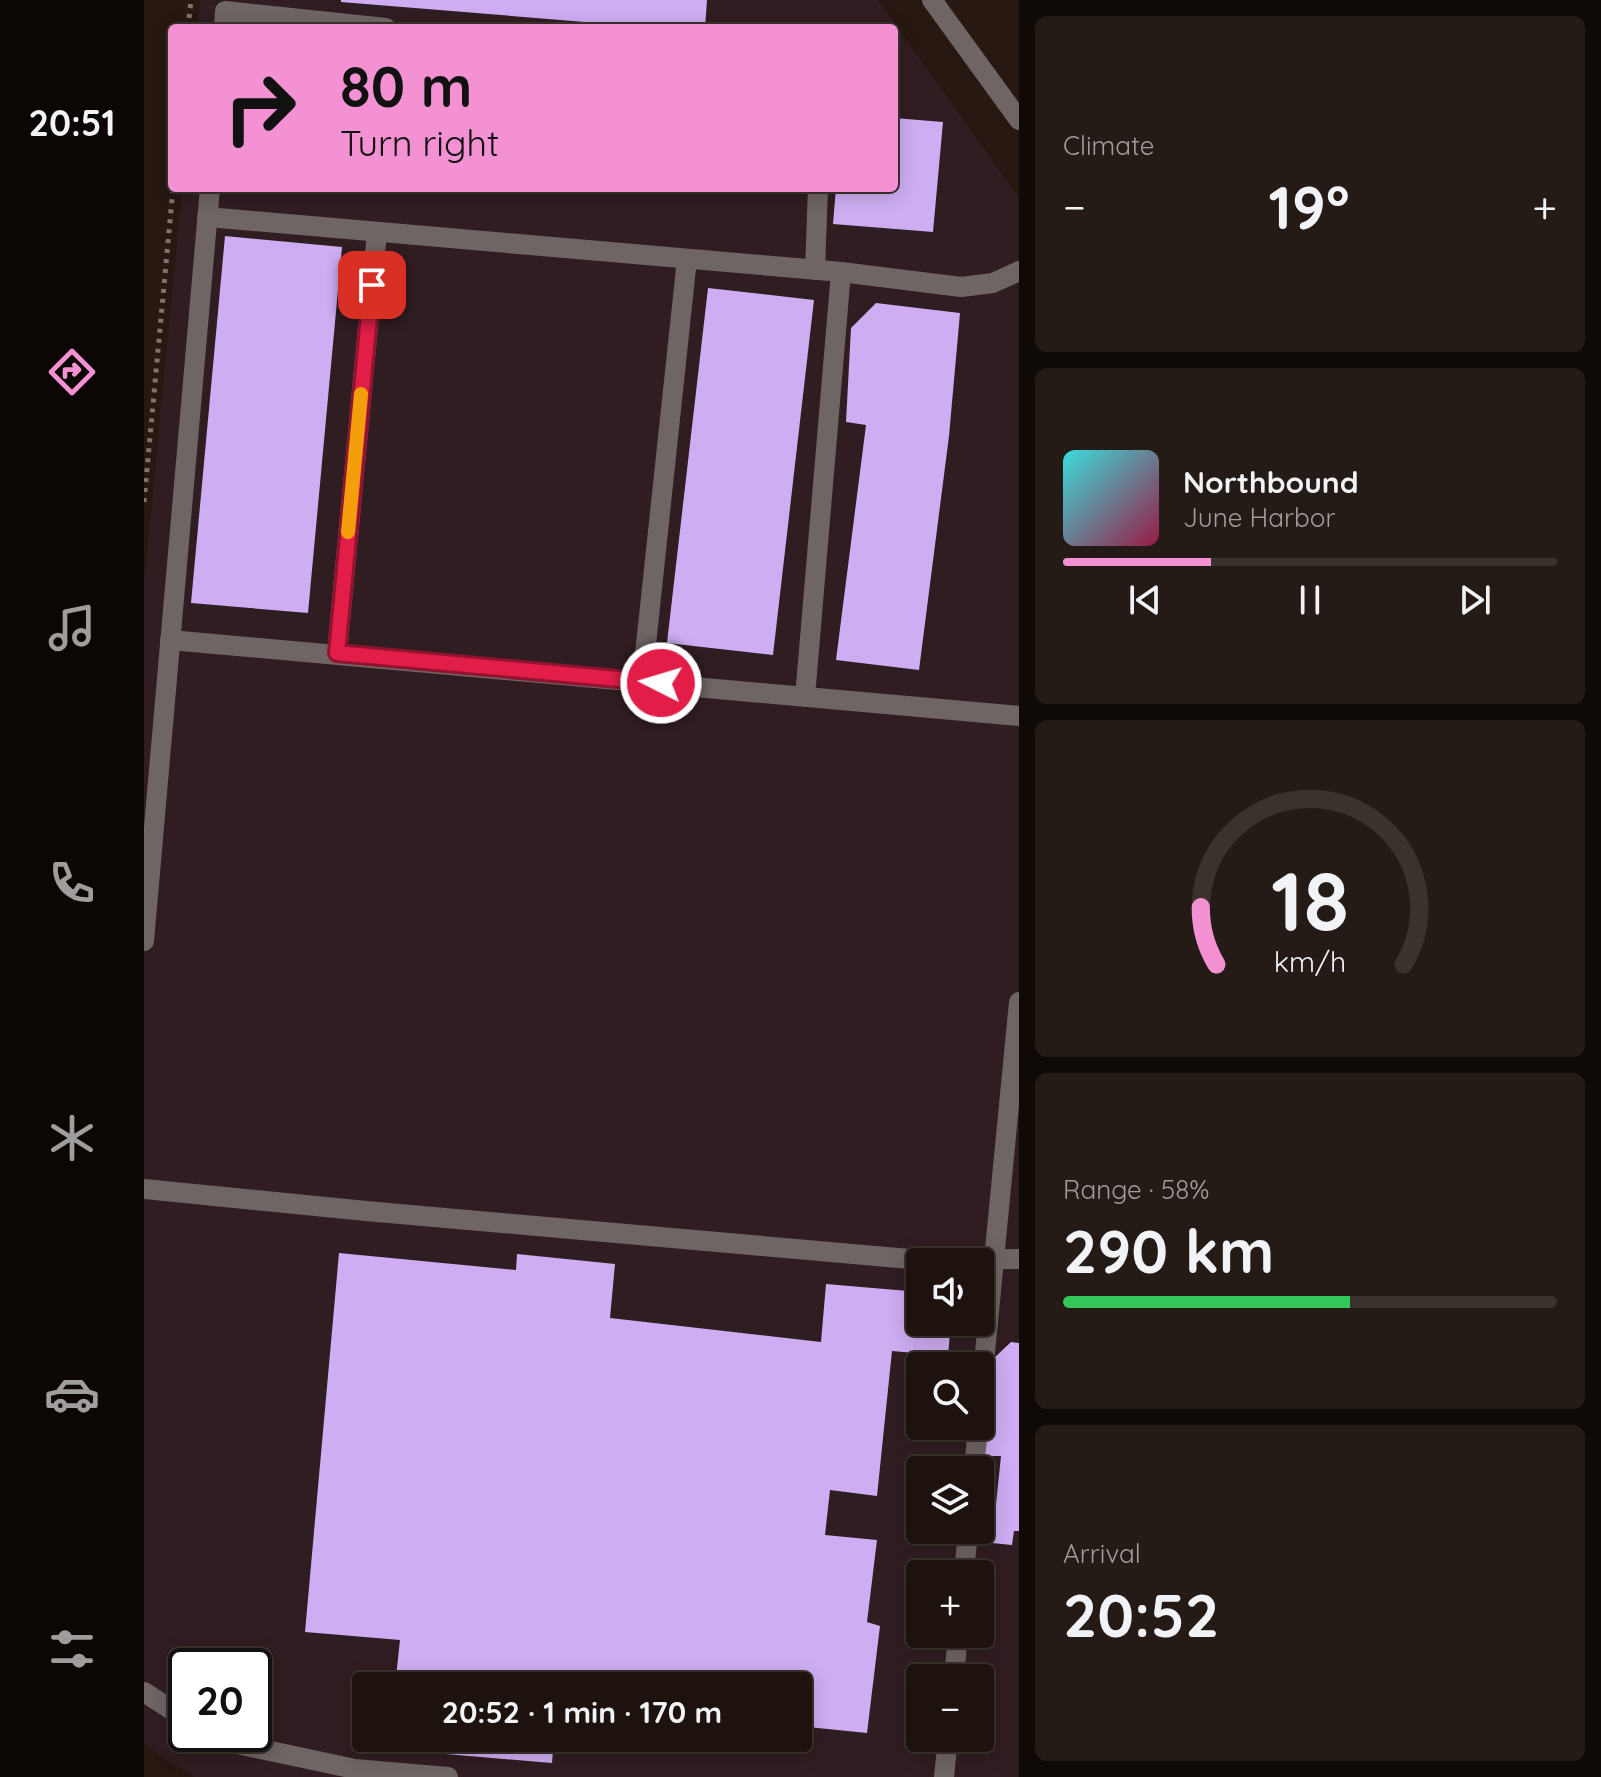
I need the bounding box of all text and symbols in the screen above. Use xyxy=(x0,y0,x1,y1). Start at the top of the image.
text: 80 m xyxy=(340,51,472,121)
icon: right xyxy=(208,56,312,160)
text: 20:51 xyxy=(28,100,116,145)
text: Turn right xyxy=(340,120,499,165)
text: Climate xyxy=(1063,129,1154,162)
text: 19° xyxy=(1269,169,1350,244)
text: − xyxy=(1063,179,1086,234)
text: + xyxy=(1532,179,1557,234)
pin xyxy=(338,251,406,319)
icon: arrive xyxy=(350,263,394,307)
icon: directions xyxy=(44,344,100,400)
text: Northbound xyxy=(1183,463,1359,501)
text: June Harbor xyxy=(1183,501,1335,534)
icon: previous xyxy=(1123,578,1167,622)
icon: pause xyxy=(1288,578,1332,622)
icon: next xyxy=(1453,578,1497,622)
icon: music xyxy=(44,600,100,656)
position arrow xyxy=(619,641,703,725)
text: 18 xyxy=(1271,847,1349,951)
icon: phone xyxy=(44,855,100,911)
text: km/h xyxy=(1274,943,1346,979)
icon: climate xyxy=(44,1110,100,1166)
text: Range · 58% xyxy=(1063,1173,1209,1206)
text: 290 km xyxy=(1063,1213,1274,1288)
map controls xyxy=(906,1248,994,1752)
button: sound xyxy=(906,1248,994,1336)
button: search xyxy=(906,1352,994,1440)
icon: car xyxy=(44,1366,100,1422)
button: layers xyxy=(906,1456,994,1544)
text: Arrival xyxy=(1063,1537,1141,1570)
button: + xyxy=(906,1560,994,1648)
text: 20:52 xyxy=(1063,1577,1219,1652)
icon: filters xyxy=(44,1621,100,1677)
speed limit sign: 20 xyxy=(168,1648,272,1752)
button: − xyxy=(906,1664,994,1752)
text: 20:52 · 1 min · 170 m xyxy=(442,1693,722,1731)

